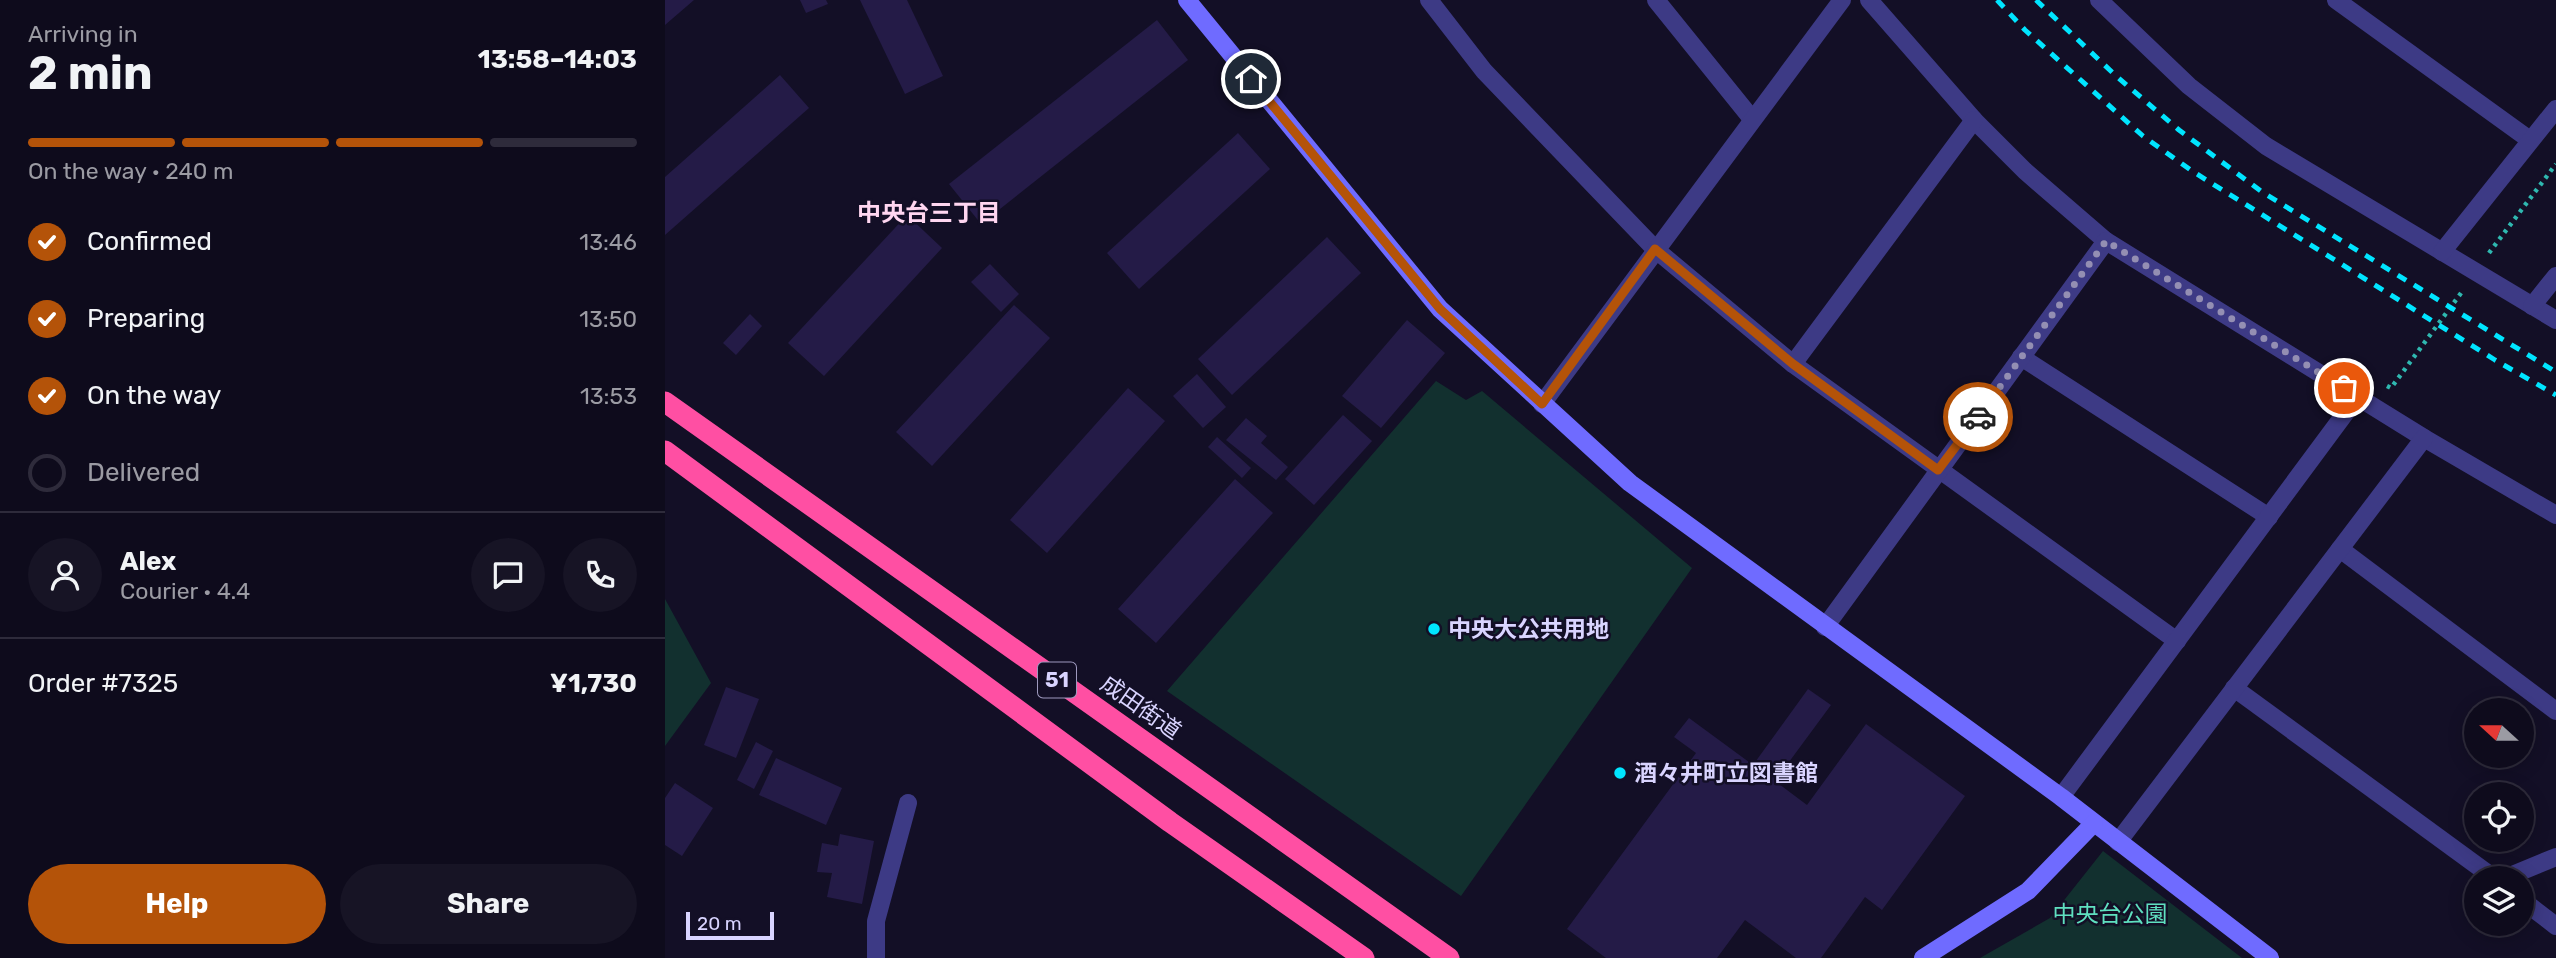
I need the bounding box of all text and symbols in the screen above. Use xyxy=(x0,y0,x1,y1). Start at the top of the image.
text: Arriving in xyxy=(28,20,138,48)
text: 13:58–14:03 xyxy=(478,44,637,75)
text: 2 min xyxy=(28,46,153,101)
pin xyxy=(1221,49,1281,109)
icon: home xyxy=(1232,60,1270,98)
text: On the way · 240 m xyxy=(28,157,233,185)
district label: 中央台三丁目 xyxy=(857,199,1001,227)
icon: check xyxy=(28,223,66,261)
text: Confirmed xyxy=(87,226,212,257)
text: 13:46 xyxy=(579,228,637,256)
icon: check xyxy=(28,300,66,338)
text: Preparing xyxy=(87,303,205,334)
text: 13:50 xyxy=(579,305,637,333)
pin xyxy=(2314,358,2374,418)
icon: bag xyxy=(2325,369,2363,407)
icon: check xyxy=(28,377,66,415)
text: On the way xyxy=(87,380,221,411)
text: 13:53 xyxy=(580,382,637,410)
courier xyxy=(1943,382,2013,452)
icon: car xyxy=(1959,398,1997,436)
text: Delivered xyxy=(87,457,200,488)
button: person xyxy=(28,538,102,612)
button: chat xyxy=(471,538,545,612)
button: phone xyxy=(563,538,637,612)
text: Alex xyxy=(120,546,176,577)
text: Courier · 4.4 xyxy=(120,577,250,605)
place label: 中央大公共用地 xyxy=(1448,615,1609,643)
marker: 中央大公共用地 xyxy=(1426,621,1442,637)
road number: 51 xyxy=(1038,662,1076,698)
text: Order #7325 xyxy=(28,668,178,699)
text: ¥1,730 xyxy=(550,668,637,699)
street label: 成田街道 xyxy=(1095,669,1187,745)
north arrow xyxy=(2464,698,2534,768)
map controls xyxy=(2464,698,2534,936)
place label: 酒々井町立図書館 xyxy=(1634,759,1818,787)
marker: 酒々井町立図書館 xyxy=(1612,765,1628,781)
button: locate xyxy=(2464,782,2534,852)
button: Help xyxy=(28,864,326,944)
button: Share xyxy=(340,864,637,944)
button: layers xyxy=(2464,866,2534,936)
park label: 中央台公園 xyxy=(2053,900,2168,928)
scale bar xyxy=(686,909,773,941)
text: 20 m xyxy=(697,912,742,935)

